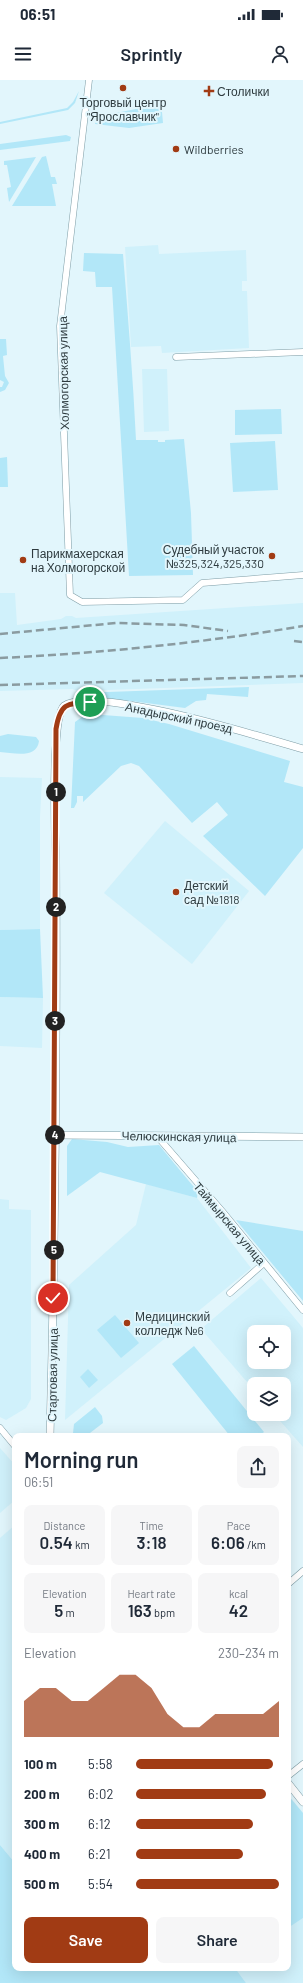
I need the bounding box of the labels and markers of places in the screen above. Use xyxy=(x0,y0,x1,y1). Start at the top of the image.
marker: Торговый центр "Ярославчик" xyxy=(118,83,128,93)
place label: Столички xyxy=(217,84,269,98)
marker: Столички xyxy=(204,86,214,96)
place label: Торговый центр "Ярославчик" xyxy=(80,95,167,124)
place label: Wildberries xyxy=(184,142,244,156)
marker: Wildberries xyxy=(171,144,181,154)
place label: Судебный участок №325,324,325,330 xyxy=(163,542,265,570)
place label: Парикмахерская на Холмогорской xyxy=(31,546,125,575)
marker: Судебный участок №325,324,325,330 xyxy=(267,551,277,561)
marker: Парикмахерская на Холмогорской xyxy=(18,555,28,565)
pin xyxy=(73,685,107,719)
pin: 1 xyxy=(46,782,66,802)
place label: Детский сад №1818 xyxy=(184,878,240,907)
marker: Детский сад №1818 xyxy=(171,887,181,897)
pin: 2 xyxy=(46,897,66,917)
pin: 3 xyxy=(45,1011,65,1031)
pin: 4 xyxy=(45,1125,65,1145)
pin: 5 xyxy=(44,1240,64,1260)
pin xyxy=(36,1281,70,1315)
place label: Медицинский колледж №6 xyxy=(135,1309,210,1338)
marker: Медицинский колледж №6 xyxy=(122,1318,132,1328)

